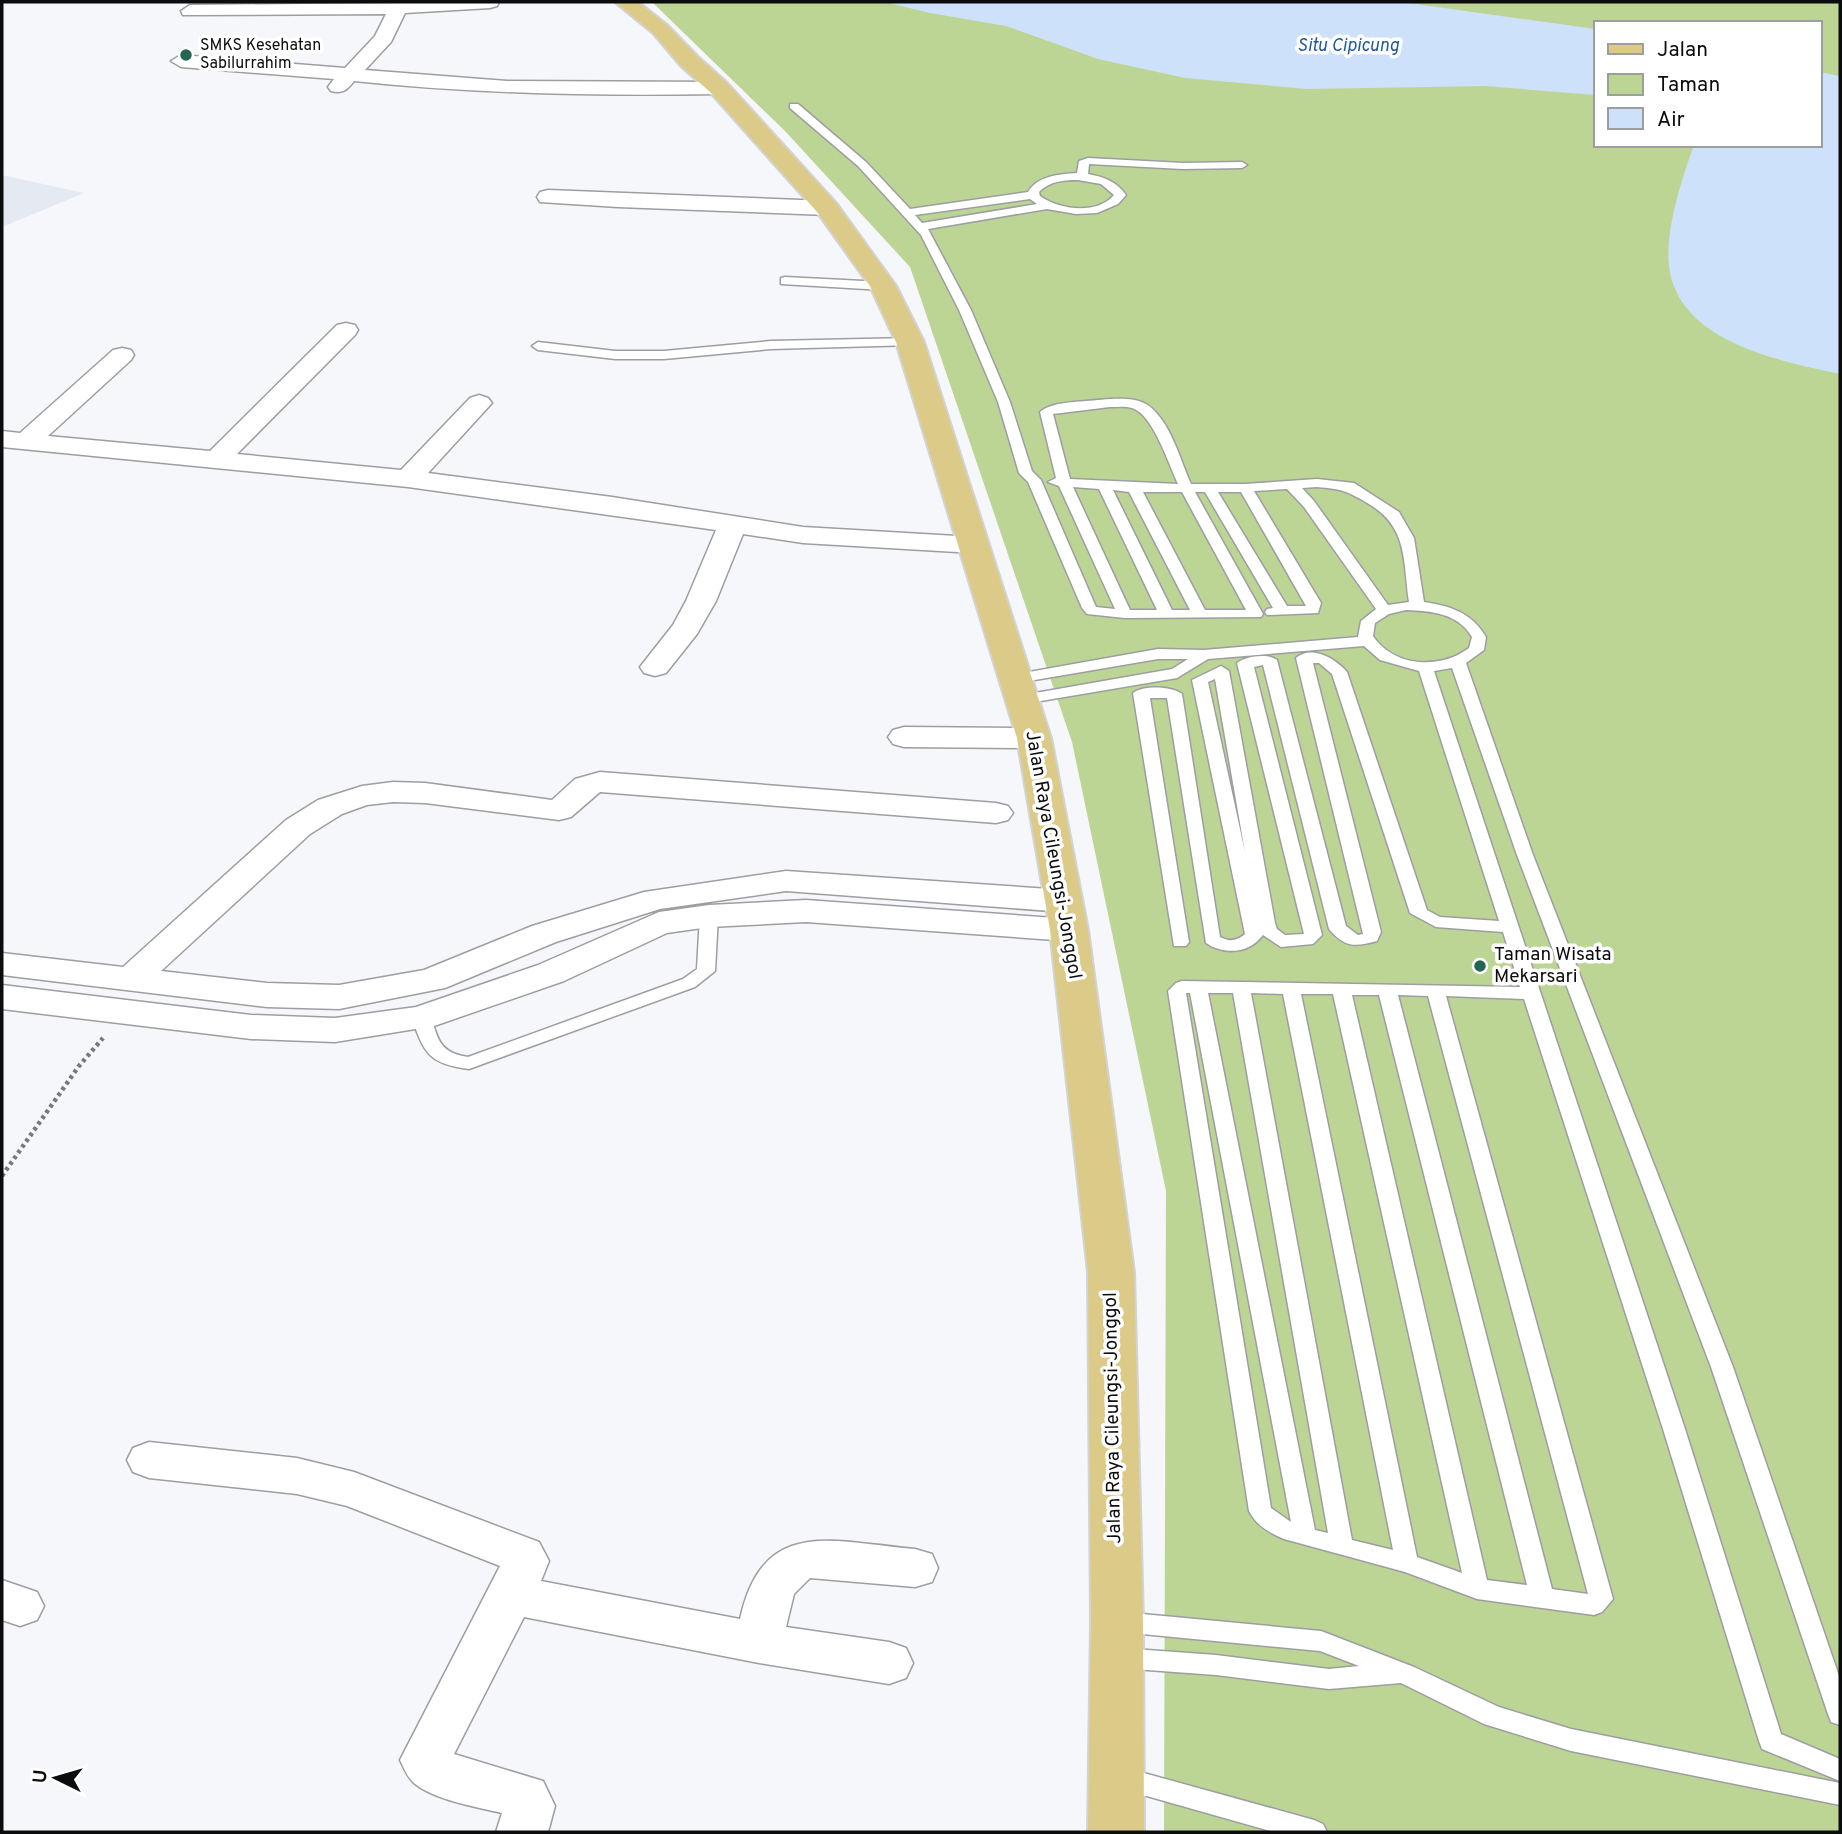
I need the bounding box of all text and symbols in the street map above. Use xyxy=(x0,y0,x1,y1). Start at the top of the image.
legend xyxy=(1594,21,1821,147)
water label: Situ Cipicung xyxy=(1297,35,1399,58)
place label: SMKS Kesehatan Sabilurrahim xyxy=(200,36,321,74)
text: Jalan xyxy=(1657,37,1708,64)
marker: SMKS Kesehatan Sabilurrahim xyxy=(178,47,194,63)
text: Taman xyxy=(1657,72,1720,99)
text: Air xyxy=(1657,107,1685,134)
street label: Jalan Raya Cileungsi-Jonggol xyxy=(1019,729,1087,981)
place label: Taman Wisata Mekarsari xyxy=(1494,943,1612,989)
marker: Taman Wisata Mekarsari xyxy=(1472,958,1488,974)
street label: Jalan Raya Cileungsi-Jonggol xyxy=(1099,1292,1127,1544)
north arrow xyxy=(21,1743,91,1813)
text: U xyxy=(29,1769,54,1784)

